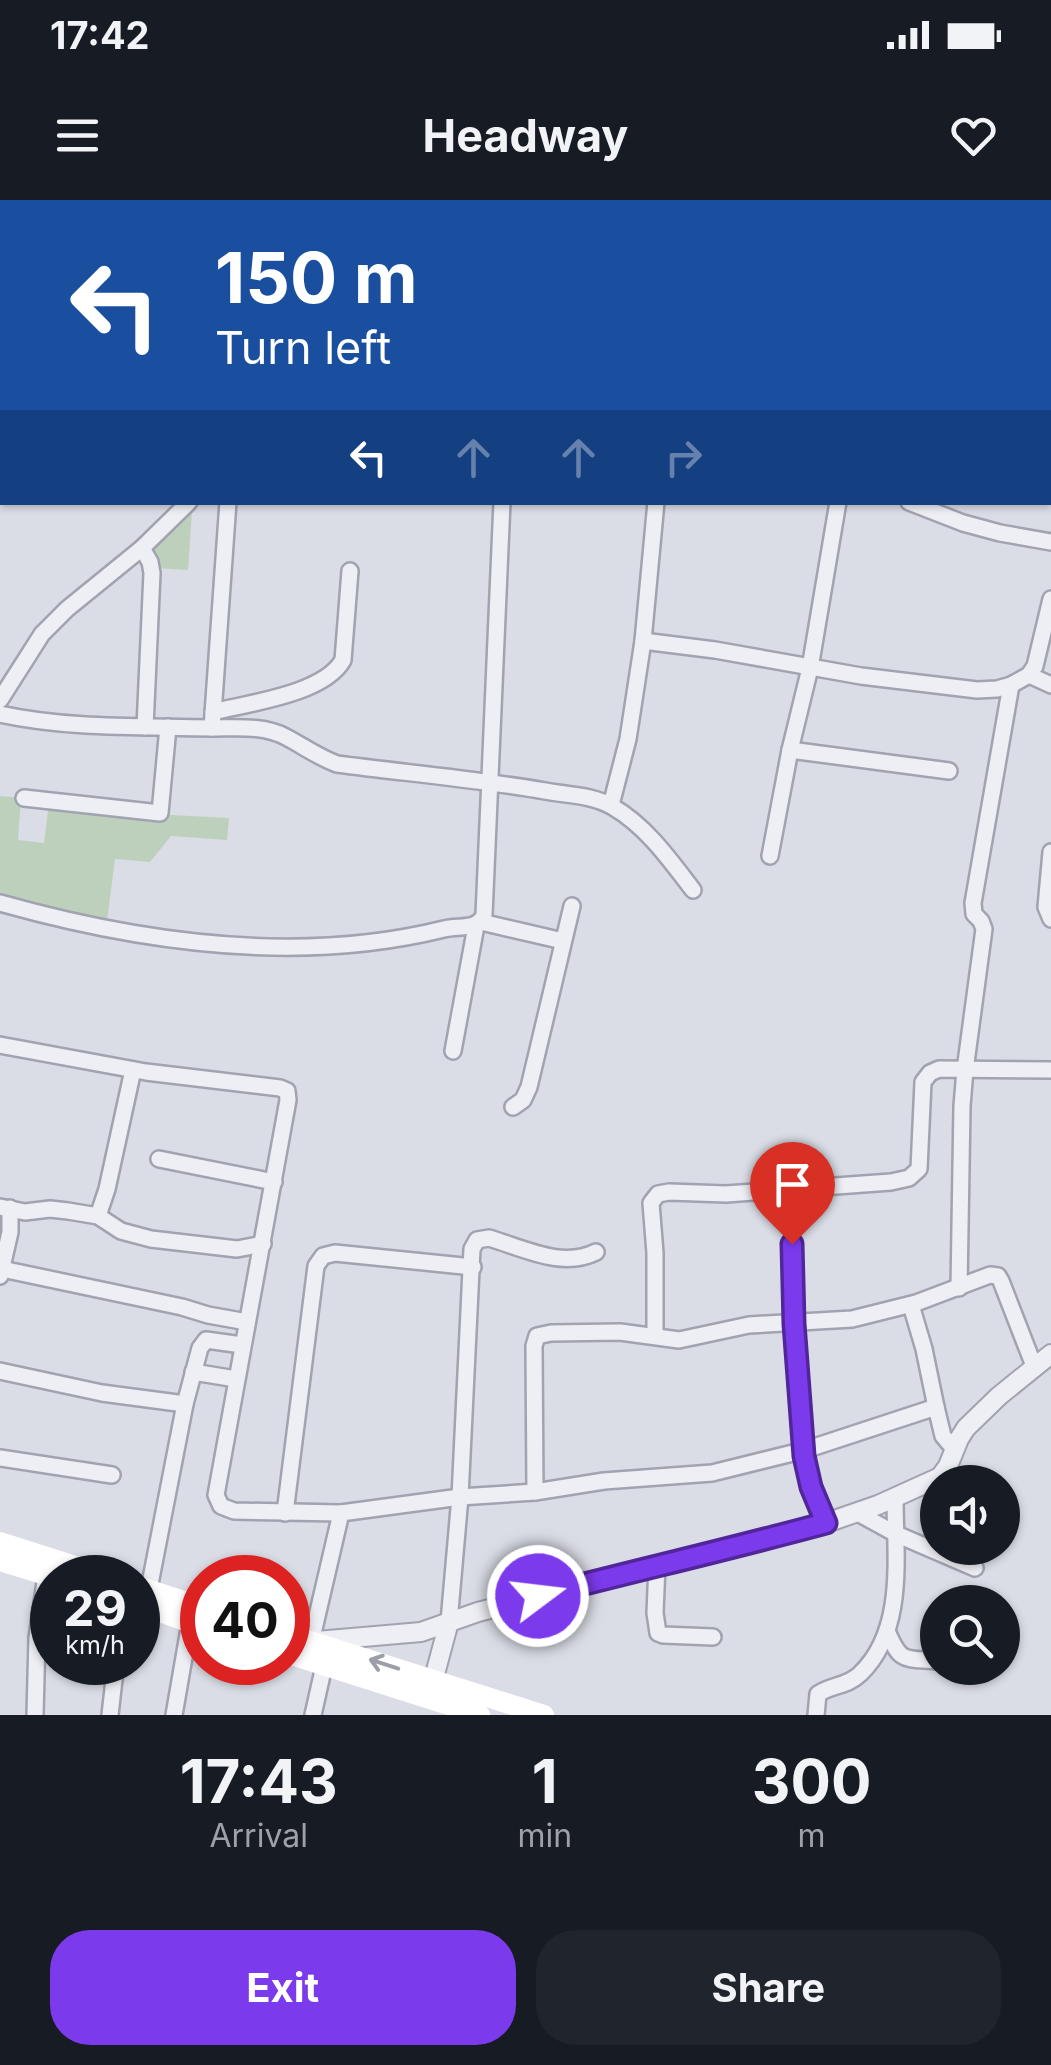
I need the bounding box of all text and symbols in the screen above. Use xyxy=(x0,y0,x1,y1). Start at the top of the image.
text: 17:42 xyxy=(50,12,150,58)
icon: menu xyxy=(50,108,105,163)
text: Headway xyxy=(423,108,628,163)
icon: heart xyxy=(946,108,1001,163)
text: 150 m xyxy=(215,235,418,320)
icon: left xyxy=(50,240,180,370)
text: Turn left xyxy=(215,320,391,375)
icon: left xyxy=(341,430,396,485)
icon: ahead xyxy=(446,430,501,485)
icon: ahead xyxy=(551,430,606,485)
icon: right xyxy=(656,430,711,485)
pin xyxy=(750,1142,835,1245)
icon: arrive xyxy=(765,1157,820,1212)
map controls xyxy=(920,1465,1020,1685)
button: sound xyxy=(920,1465,1020,1565)
position arrow xyxy=(486,1544,590,1648)
speed limit sign: 40 xyxy=(180,1555,310,1685)
text: 29 xyxy=(63,1578,127,1638)
button: search xyxy=(920,1585,1020,1685)
text: km/h xyxy=(65,1630,125,1660)
one-way arrow xyxy=(369,1653,401,1671)
text: 17:43 xyxy=(180,1745,338,1817)
text: 1 xyxy=(532,1745,558,1817)
text: 300 xyxy=(752,1745,871,1817)
text: Arrival xyxy=(209,1816,308,1855)
text: min xyxy=(517,1816,572,1855)
text: m xyxy=(798,1816,826,1855)
button: Exit xyxy=(50,1930,516,2045)
button: Share xyxy=(536,1930,1001,2045)

